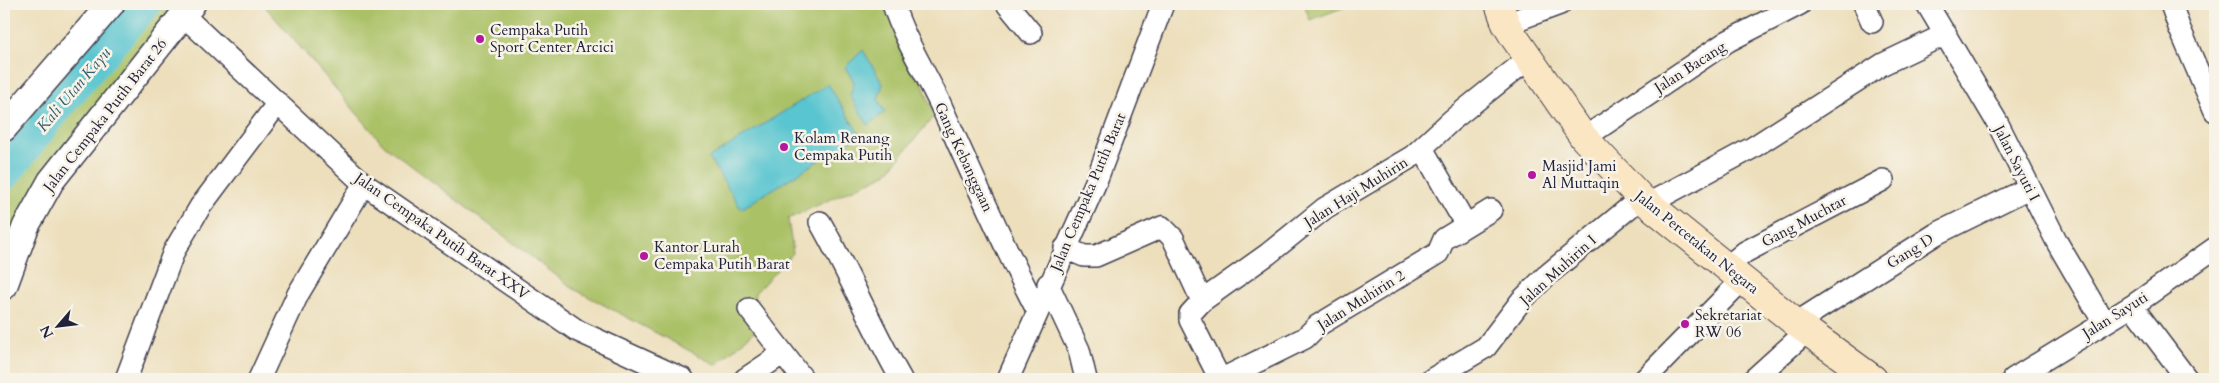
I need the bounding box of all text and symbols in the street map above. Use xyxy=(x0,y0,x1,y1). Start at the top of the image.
place label: Cempaka Putih Sport Center Arcici xyxy=(490,20,614,57)
marker: Cempaka Putih Sport Center Arcici xyxy=(474,33,486,45)
street label: Jalan Cempaka Putih Barat 26 xyxy=(38,34,171,197)
street label: Jalan Bacang xyxy=(1649,36,1730,99)
water label: Kali Utan Kayu xyxy=(32,43,116,137)
street label: Gang Kebanggaan xyxy=(930,99,998,215)
street label: Jalan Cempaka Putih Barat xyxy=(1045,110,1131,276)
street label: Jalan Sayuti I xyxy=(1988,120,2045,204)
place label: Kolam Renang Cempaka Putih xyxy=(794,128,893,165)
marker: Kolam Renang Cempaka Putih xyxy=(778,141,790,153)
street label: Jalan Haji Muhirin xyxy=(1299,152,1412,233)
place label: Masjid Jami Al Muttaqin xyxy=(1542,156,1620,193)
street label: Jalan Cempaka Putih Barat XXV xyxy=(349,167,533,304)
marker: Masjid Jami Al Muttaqin xyxy=(1526,169,1538,181)
street label: Jalan Percetakan Negara xyxy=(1629,185,1764,299)
street label: Gang Muchtar xyxy=(1758,190,1850,252)
street label: Gang D xyxy=(1883,229,1937,273)
street label: Jalan Muhirin I xyxy=(1514,230,1601,311)
place label: Kantor Lurah Cempaka Putih Barat xyxy=(654,237,790,274)
marker: Kantor Lurah Cempaka Putih Barat xyxy=(638,250,650,262)
street label: Jalan Muhirin 2 xyxy=(1312,265,1409,336)
street label: Jalan Sayuti xyxy=(2077,287,2151,344)
north arrow xyxy=(32,300,82,350)
place label: Sekretariat RW 06 xyxy=(1695,305,1762,342)
marker: Sekretariat RW 06 xyxy=(1679,318,1691,330)
text: N xyxy=(36,322,58,342)

